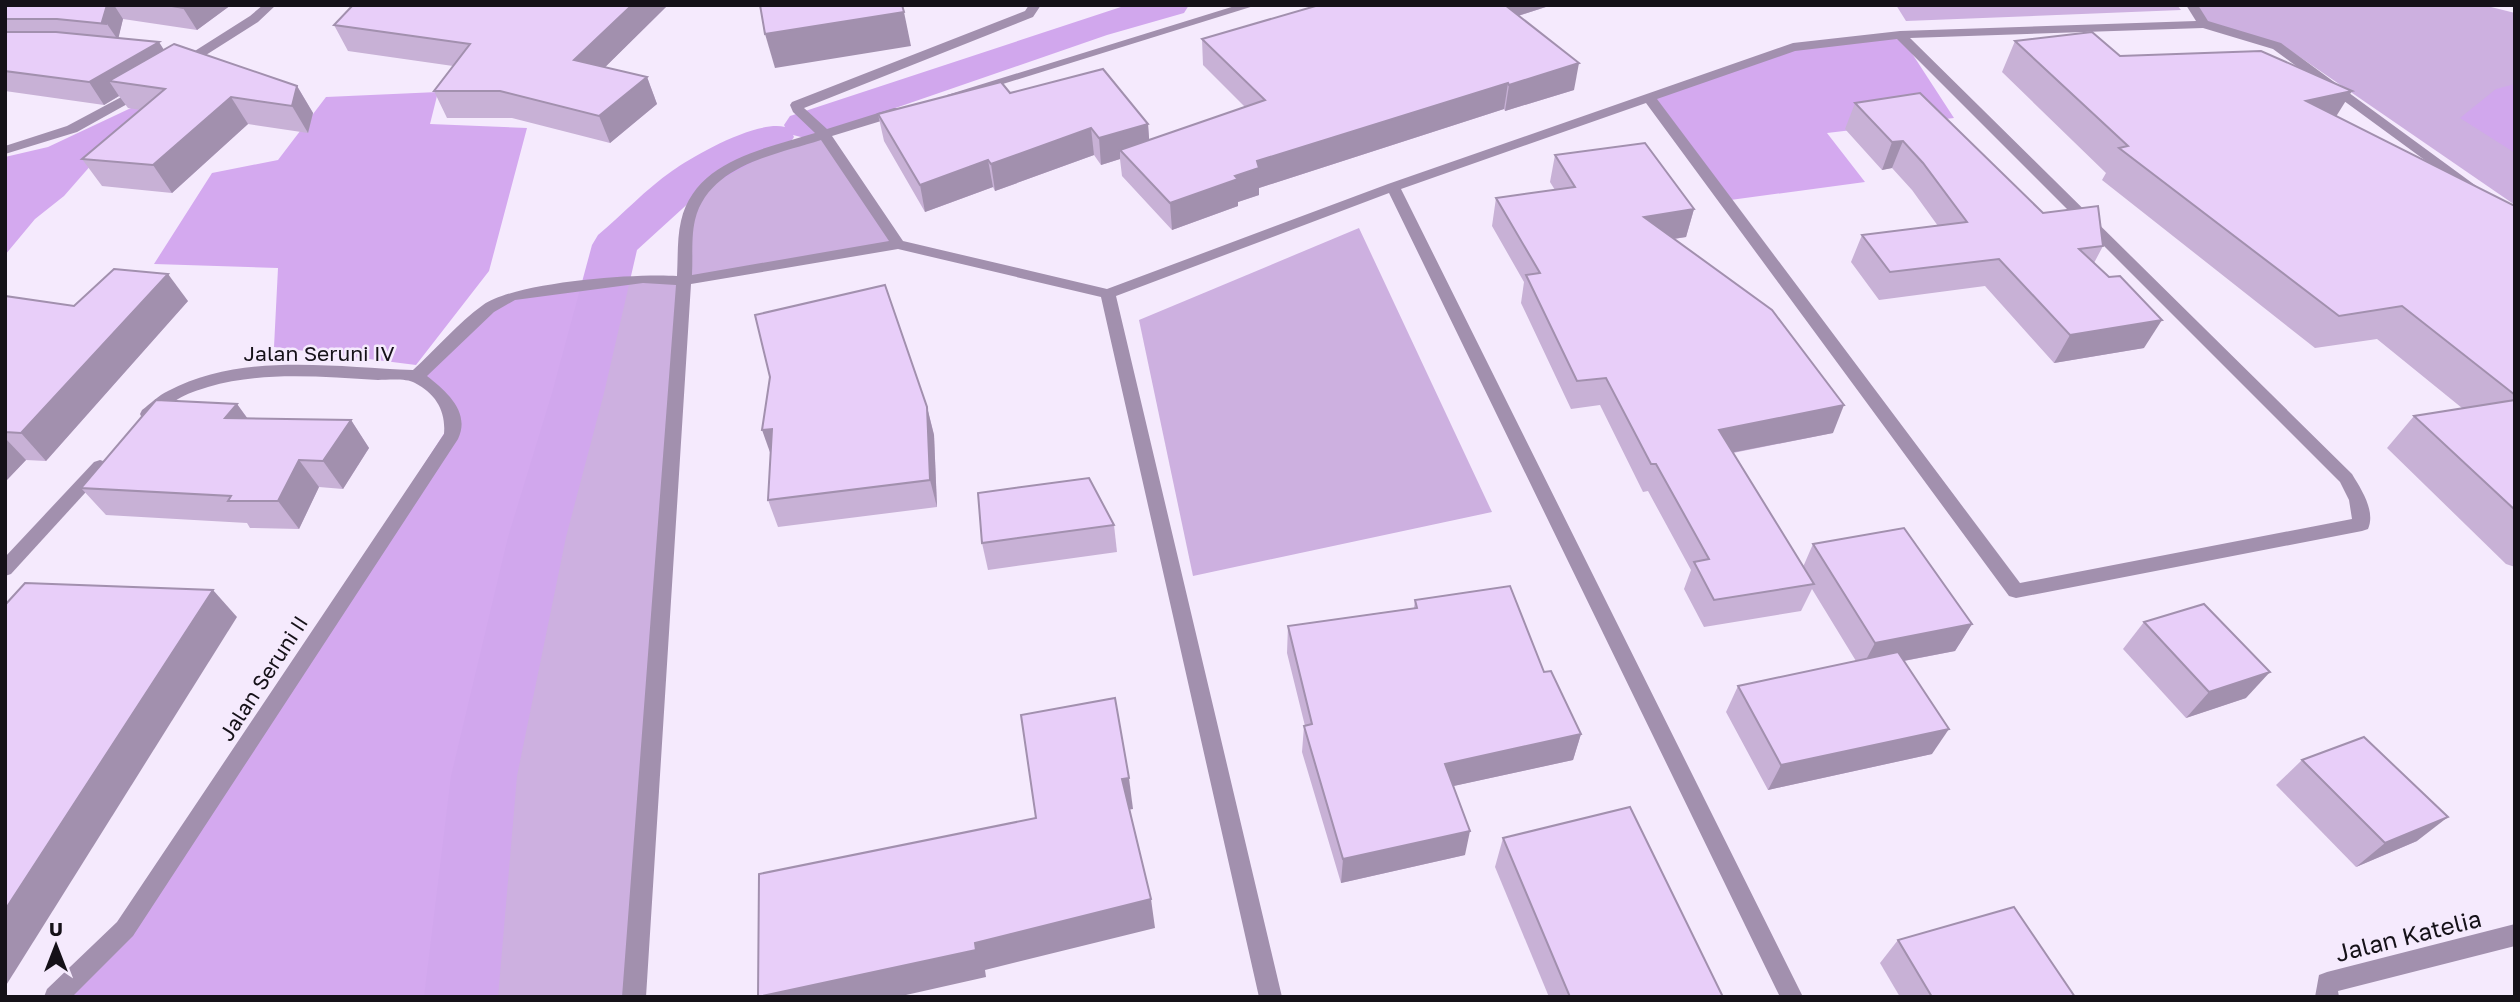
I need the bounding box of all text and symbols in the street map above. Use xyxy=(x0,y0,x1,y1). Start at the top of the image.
street label: Jalan Seruni IV xyxy=(243,340,395,366)
street label: Jalan Seruni II xyxy=(213,611,313,745)
street label: Jalan Katelia xyxy=(2332,903,2484,967)
north arrow xyxy=(21,911,91,981)
text: U xyxy=(49,917,63,940)

